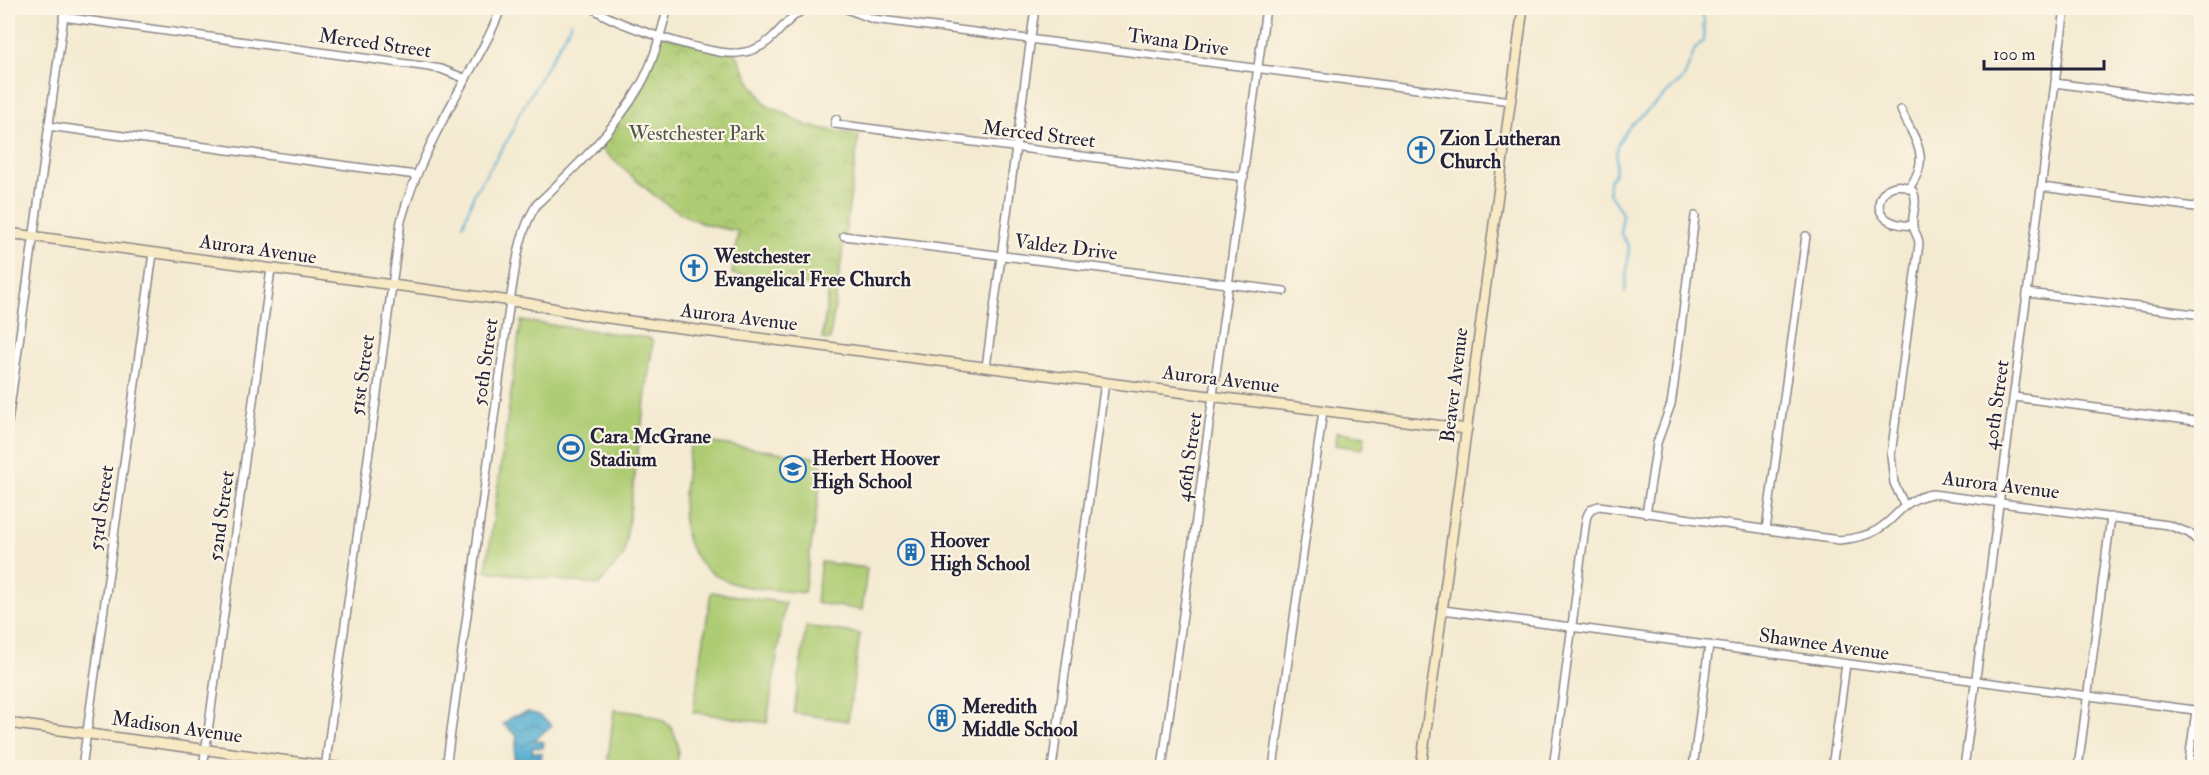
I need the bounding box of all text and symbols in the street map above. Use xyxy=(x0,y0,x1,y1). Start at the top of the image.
street label: Merced Street xyxy=(317,23,433,63)
street label: Twana Drive xyxy=(1126,23,1230,61)
scale bar xyxy=(1984,33,2104,71)
text: 100 m xyxy=(1993,43,2036,66)
street label: Merced Street xyxy=(981,115,1097,153)
park label: Westchester Park xyxy=(628,121,766,146)
place label: Zion Lutheran Church xyxy=(1440,126,1561,174)
church icon: Zion Lutheran Church xyxy=(1406,135,1436,165)
street label: Aurora Avenue xyxy=(197,228,318,270)
street label: Valdez Drive xyxy=(1013,228,1119,266)
place label: Westchester Evangelical Free Church xyxy=(713,244,911,293)
church icon: Westchester Evangelical Free Church xyxy=(679,253,709,283)
street label: Aurora Avenue xyxy=(678,297,799,337)
street label: 50th Street xyxy=(466,316,504,407)
street label: Beaver Avenue xyxy=(1435,326,1473,444)
street label: 51st Street xyxy=(344,332,380,417)
street label: 40th Street xyxy=(1977,358,2015,452)
street label: Aurora Avenue xyxy=(1160,359,1281,399)
street label: 46th Street xyxy=(1170,410,1208,503)
place label: Cara McGrane Stadium xyxy=(590,424,712,472)
sports icon: Cara McGrane Stadium xyxy=(556,433,586,463)
place label: Herbert Hoover High School xyxy=(812,446,940,495)
school or university icon: Herbert Hoover High School xyxy=(778,454,808,484)
street label: 53rd Street xyxy=(83,463,119,552)
street label: Aurora Avenue xyxy=(1940,465,2061,505)
street label: 52nd Street xyxy=(202,469,240,563)
place label: Hoover High School xyxy=(930,528,1031,577)
building icon: Hoover High School xyxy=(896,537,926,567)
street label: Shawnee Avenue xyxy=(1757,622,1891,666)
place label: Meredith Middle School xyxy=(961,694,1079,742)
building icon: Meredith Middle School xyxy=(927,703,957,733)
street label: Madison Avenue xyxy=(110,705,244,749)

